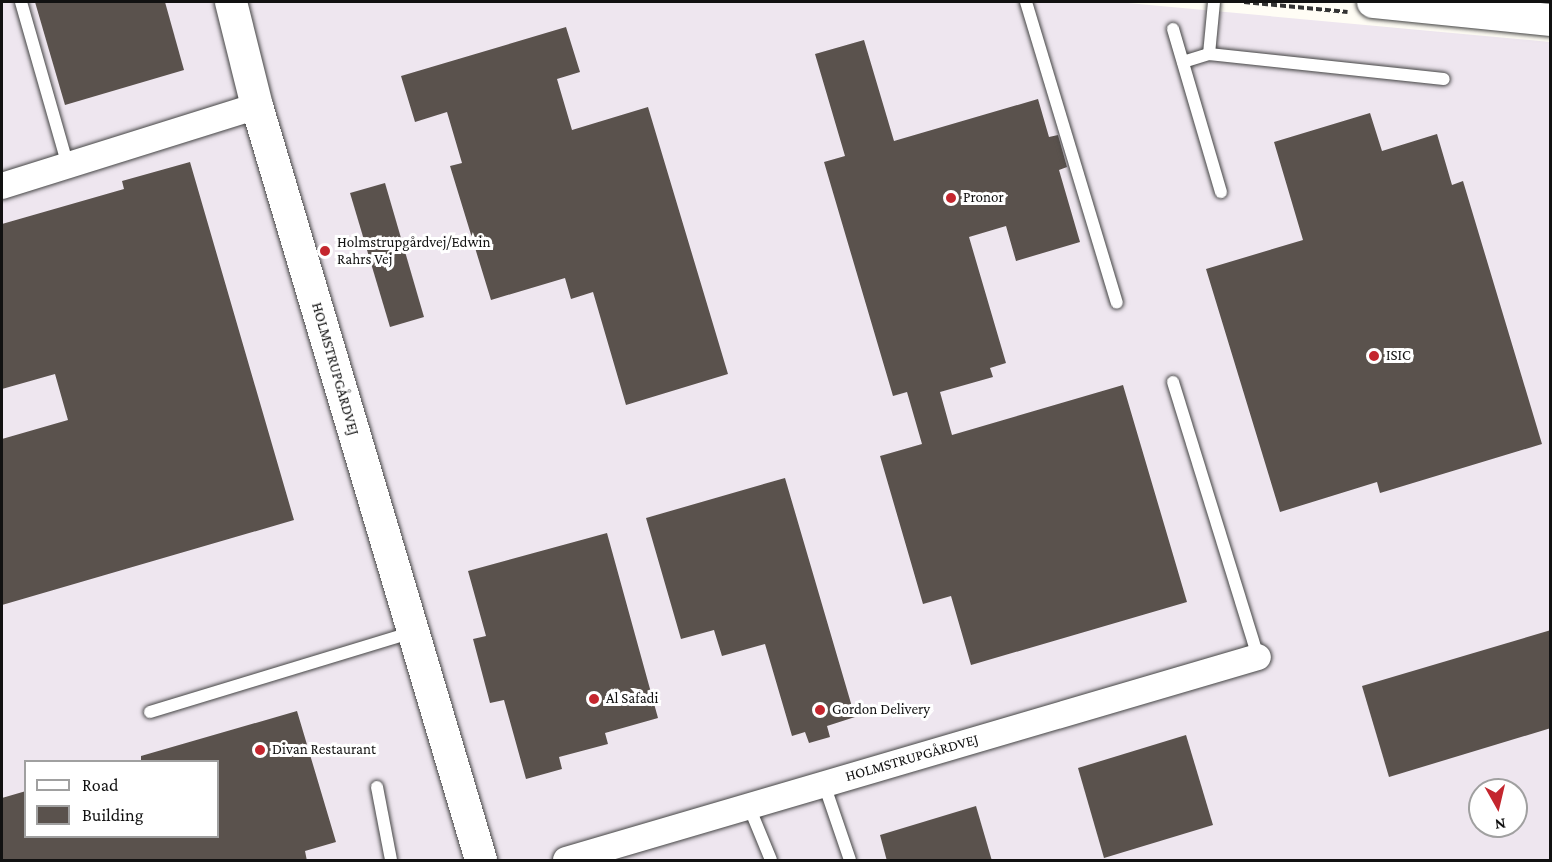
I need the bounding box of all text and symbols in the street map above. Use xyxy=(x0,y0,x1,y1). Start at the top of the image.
place label: Pronor xyxy=(963,189,1004,207)
marker: Pronor xyxy=(944,191,958,205)
place label: Holmstrupgårdvej/Edwin Rahrs Vej xyxy=(337,233,491,268)
marker: Holmstrupgårdvej/Edwin Rahrs Vej xyxy=(318,244,332,258)
street label: HOLMSTRUPGÅRDVEJ xyxy=(307,300,363,438)
place label: ISIC xyxy=(1386,347,1411,365)
marker: ISIC xyxy=(1367,349,1381,363)
place label: Al Safadi xyxy=(606,690,658,708)
marker: Al Safadi xyxy=(587,692,601,706)
place label: Gordon Delivery xyxy=(832,701,930,719)
marker: Gordon Delivery xyxy=(813,703,827,717)
street label: HOLMSTRUPGÅRDVEJ xyxy=(843,730,981,786)
place label: Divan Restaurant xyxy=(272,741,376,759)
marker: Divan Restaurant xyxy=(253,743,267,757)
legend xyxy=(24,760,219,838)
text: Road xyxy=(82,775,119,795)
north arrow xyxy=(1468,778,1528,838)
text: Building xyxy=(82,805,143,825)
text: N xyxy=(1494,815,1507,834)

